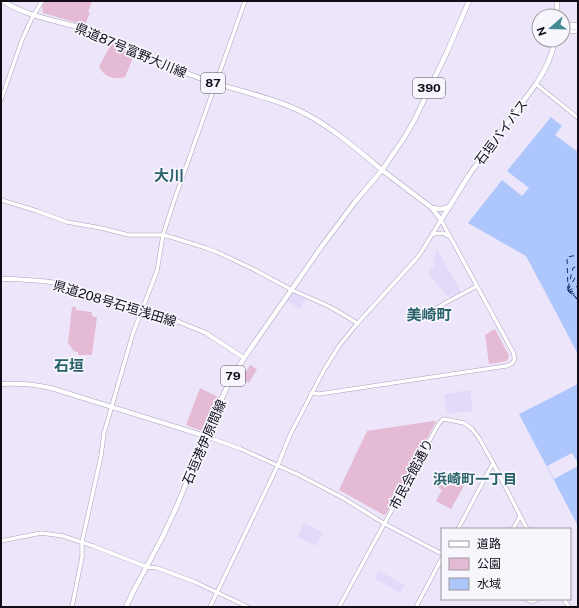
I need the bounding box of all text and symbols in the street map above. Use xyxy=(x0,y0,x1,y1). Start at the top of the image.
north arrow xyxy=(531,8,571,48)
street label: 県道87号富野大川線 xyxy=(73,20,189,81)
text: N xyxy=(534,25,549,38)
road number: 87 xyxy=(201,73,225,93)
road number: 390 xyxy=(413,78,445,98)
street label: 石垣バイパス xyxy=(472,97,531,168)
district label: 大川 xyxy=(154,167,184,184)
street label: 県道208号石垣浅田線 xyxy=(51,278,178,329)
district label: 美崎町 xyxy=(406,306,452,323)
district label: 石垣 xyxy=(54,357,84,374)
road number: 79 xyxy=(221,366,245,386)
street label: 石垣港伊原間線 xyxy=(180,397,229,487)
street label: 市民会館通り xyxy=(387,436,436,512)
district label: 浜崎町一丁目 xyxy=(433,471,517,487)
legend xyxy=(441,528,571,600)
text: 道路 xyxy=(477,537,501,551)
text: 公園 xyxy=(477,557,501,571)
text: 水域 xyxy=(477,577,501,591)

